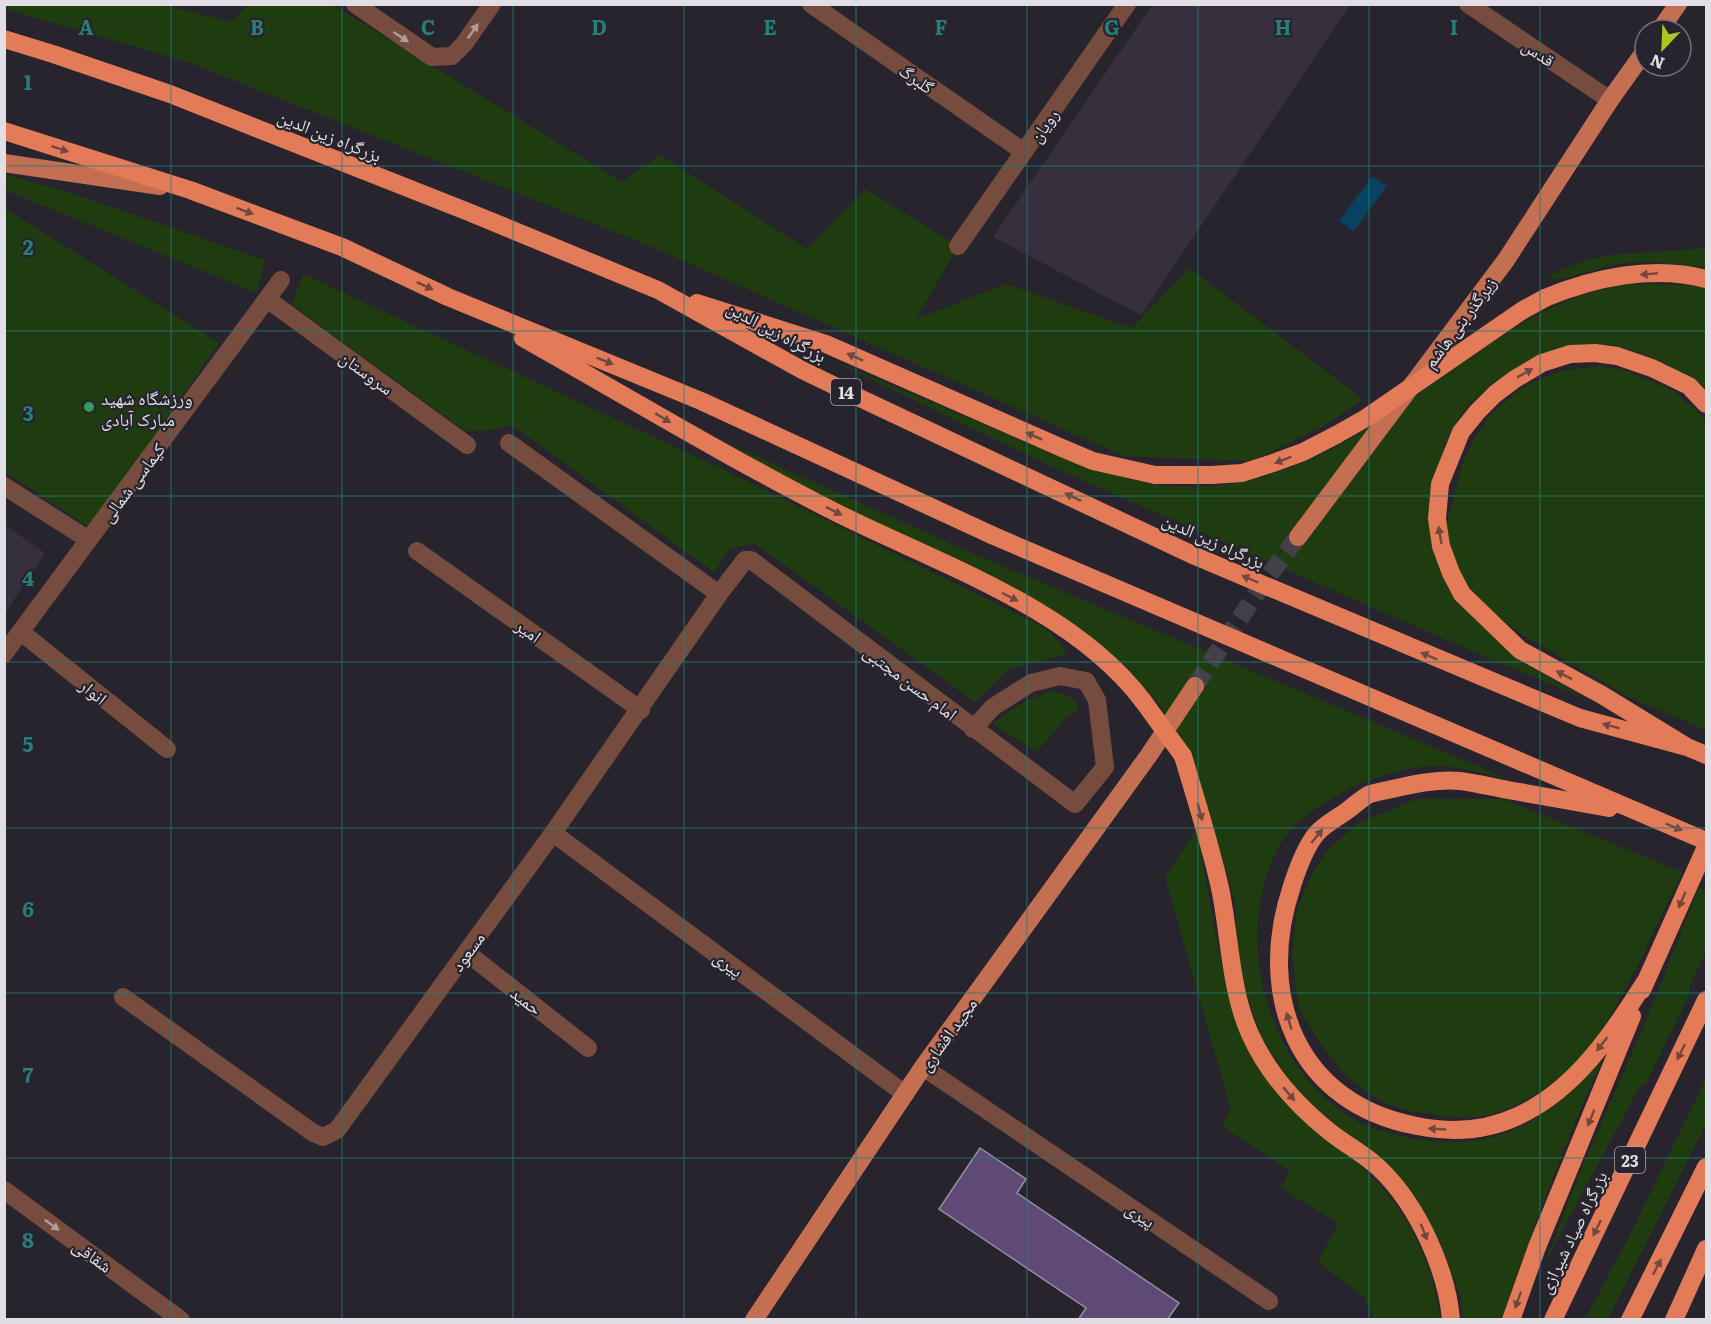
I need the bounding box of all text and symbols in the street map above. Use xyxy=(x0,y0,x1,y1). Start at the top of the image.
text: A xyxy=(78,11,94,41)
text: B xyxy=(250,11,264,41)
text: C xyxy=(421,11,435,41)
text: D xyxy=(591,11,607,41)
text: E xyxy=(763,11,777,41)
text: F xyxy=(935,11,948,41)
text: G xyxy=(1104,11,1120,41)
text: H xyxy=(1275,11,1291,41)
text: I xyxy=(1450,11,1458,41)
north arrow xyxy=(1633,18,1693,78)
one-way arrow xyxy=(467,24,479,40)
one-way arrow xyxy=(393,31,410,42)
street label: قدس xyxy=(1517,31,1561,73)
text: N xyxy=(1646,49,1668,76)
street label: گلبرگ xyxy=(894,56,940,100)
text: 1 xyxy=(24,66,32,96)
street label: بزرگراه زین الدین xyxy=(274,102,386,168)
street label: رویان xyxy=(1021,102,1065,148)
one-way arrow xyxy=(51,145,69,154)
one-way arrow xyxy=(236,206,254,216)
text: 2 xyxy=(23,231,34,261)
one-way arrow xyxy=(1639,269,1658,279)
street label: زیرگذر بنی هاشم xyxy=(1416,271,1502,373)
one-way arrow xyxy=(416,282,433,291)
street label: بزرگراه زین الدین xyxy=(722,293,832,369)
street label: سروستان xyxy=(334,343,400,401)
one-way arrow xyxy=(847,352,864,361)
one-way arrow xyxy=(596,356,614,366)
one-way arrow xyxy=(1516,369,1533,379)
road number: 14 xyxy=(831,379,861,405)
place label: ورزشگاه شهید مبارک آبادی xyxy=(101,384,193,432)
text: 3 xyxy=(22,397,34,427)
marker: ورزشگاه شهید مبارک آبادی xyxy=(82,400,96,414)
one-way arrow xyxy=(655,412,671,423)
one-way arrow xyxy=(1025,431,1042,440)
street label: کیماسی شمالی xyxy=(93,436,171,528)
one-way arrow xyxy=(1274,455,1292,465)
one-way arrow xyxy=(1064,493,1081,502)
street label: بزرگراه زین الدین xyxy=(1158,505,1270,575)
one-way arrow xyxy=(826,507,843,516)
one-way arrow xyxy=(1435,526,1444,545)
text: 4 xyxy=(22,562,34,592)
one-way arrow xyxy=(1240,574,1258,584)
one-way arrow xyxy=(1001,592,1018,602)
street label: امیر xyxy=(510,611,547,649)
street label: امام حسن مجتبی xyxy=(858,638,964,726)
one-way arrow xyxy=(1420,651,1438,660)
street label: انوار xyxy=(74,671,114,711)
one-way arrow xyxy=(1556,671,1573,680)
one-way arrow xyxy=(1602,721,1620,731)
text: 5 xyxy=(23,728,34,758)
one-way arrow xyxy=(1195,803,1205,822)
one-way arrow xyxy=(1665,822,1683,832)
one-way arrow xyxy=(1311,828,1324,844)
one-way arrow xyxy=(1677,891,1687,909)
text: 6 xyxy=(22,893,34,923)
street label: مسعود xyxy=(443,925,491,977)
street label: پیری xyxy=(708,943,750,983)
street label: حمید xyxy=(505,979,549,1021)
street label: مجید افشاری xyxy=(911,992,983,1076)
one-way arrow xyxy=(1284,1012,1293,1030)
one-way arrow xyxy=(1596,1037,1608,1052)
one-way arrow xyxy=(1677,1044,1686,1061)
text: 7 xyxy=(23,1059,34,1089)
one-way arrow xyxy=(1283,1086,1296,1102)
one-way arrow xyxy=(1586,1110,1596,1128)
one-way arrow xyxy=(1427,1124,1446,1133)
road number: 23 xyxy=(1615,1147,1645,1173)
street label: بزرگراه صیاد شیرازی xyxy=(1531,1166,1613,1298)
street label: پیری xyxy=(1121,1194,1161,1234)
one-way arrow xyxy=(43,1219,59,1231)
one-way arrow xyxy=(1592,1220,1601,1237)
one-way arrow xyxy=(1419,1223,1429,1241)
text: 8 xyxy=(22,1224,34,1254)
street label: شقاقی xyxy=(68,1231,118,1279)
one-way arrow xyxy=(1652,1259,1661,1276)
one-way arrow xyxy=(1513,1291,1523,1309)

